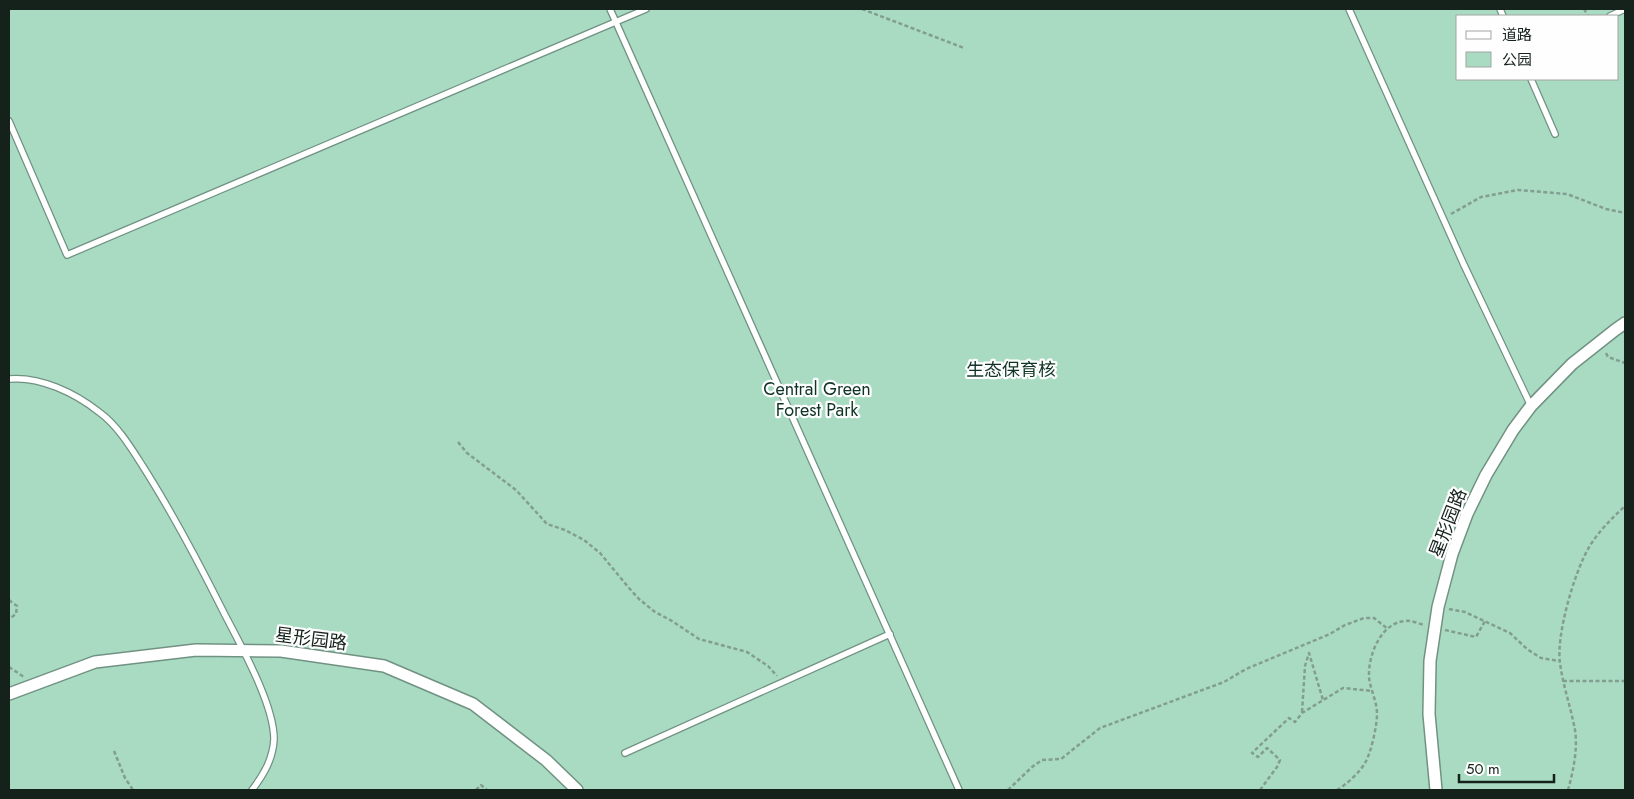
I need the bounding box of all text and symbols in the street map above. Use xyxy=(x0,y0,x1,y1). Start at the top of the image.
legend xyxy=(1456,15,1619,80)
text: 道路 xyxy=(1502,24,1532,46)
text: 公园 xyxy=(1502,49,1532,71)
park label: 生态保育核 xyxy=(966,357,1056,383)
park label: Central Green Forest Park xyxy=(763,376,871,423)
street label: 星形园路 xyxy=(1423,485,1473,561)
street label: 星形园路 xyxy=(274,622,348,656)
scale bar xyxy=(1459,752,1554,784)
text: 50 m xyxy=(1466,758,1500,780)

